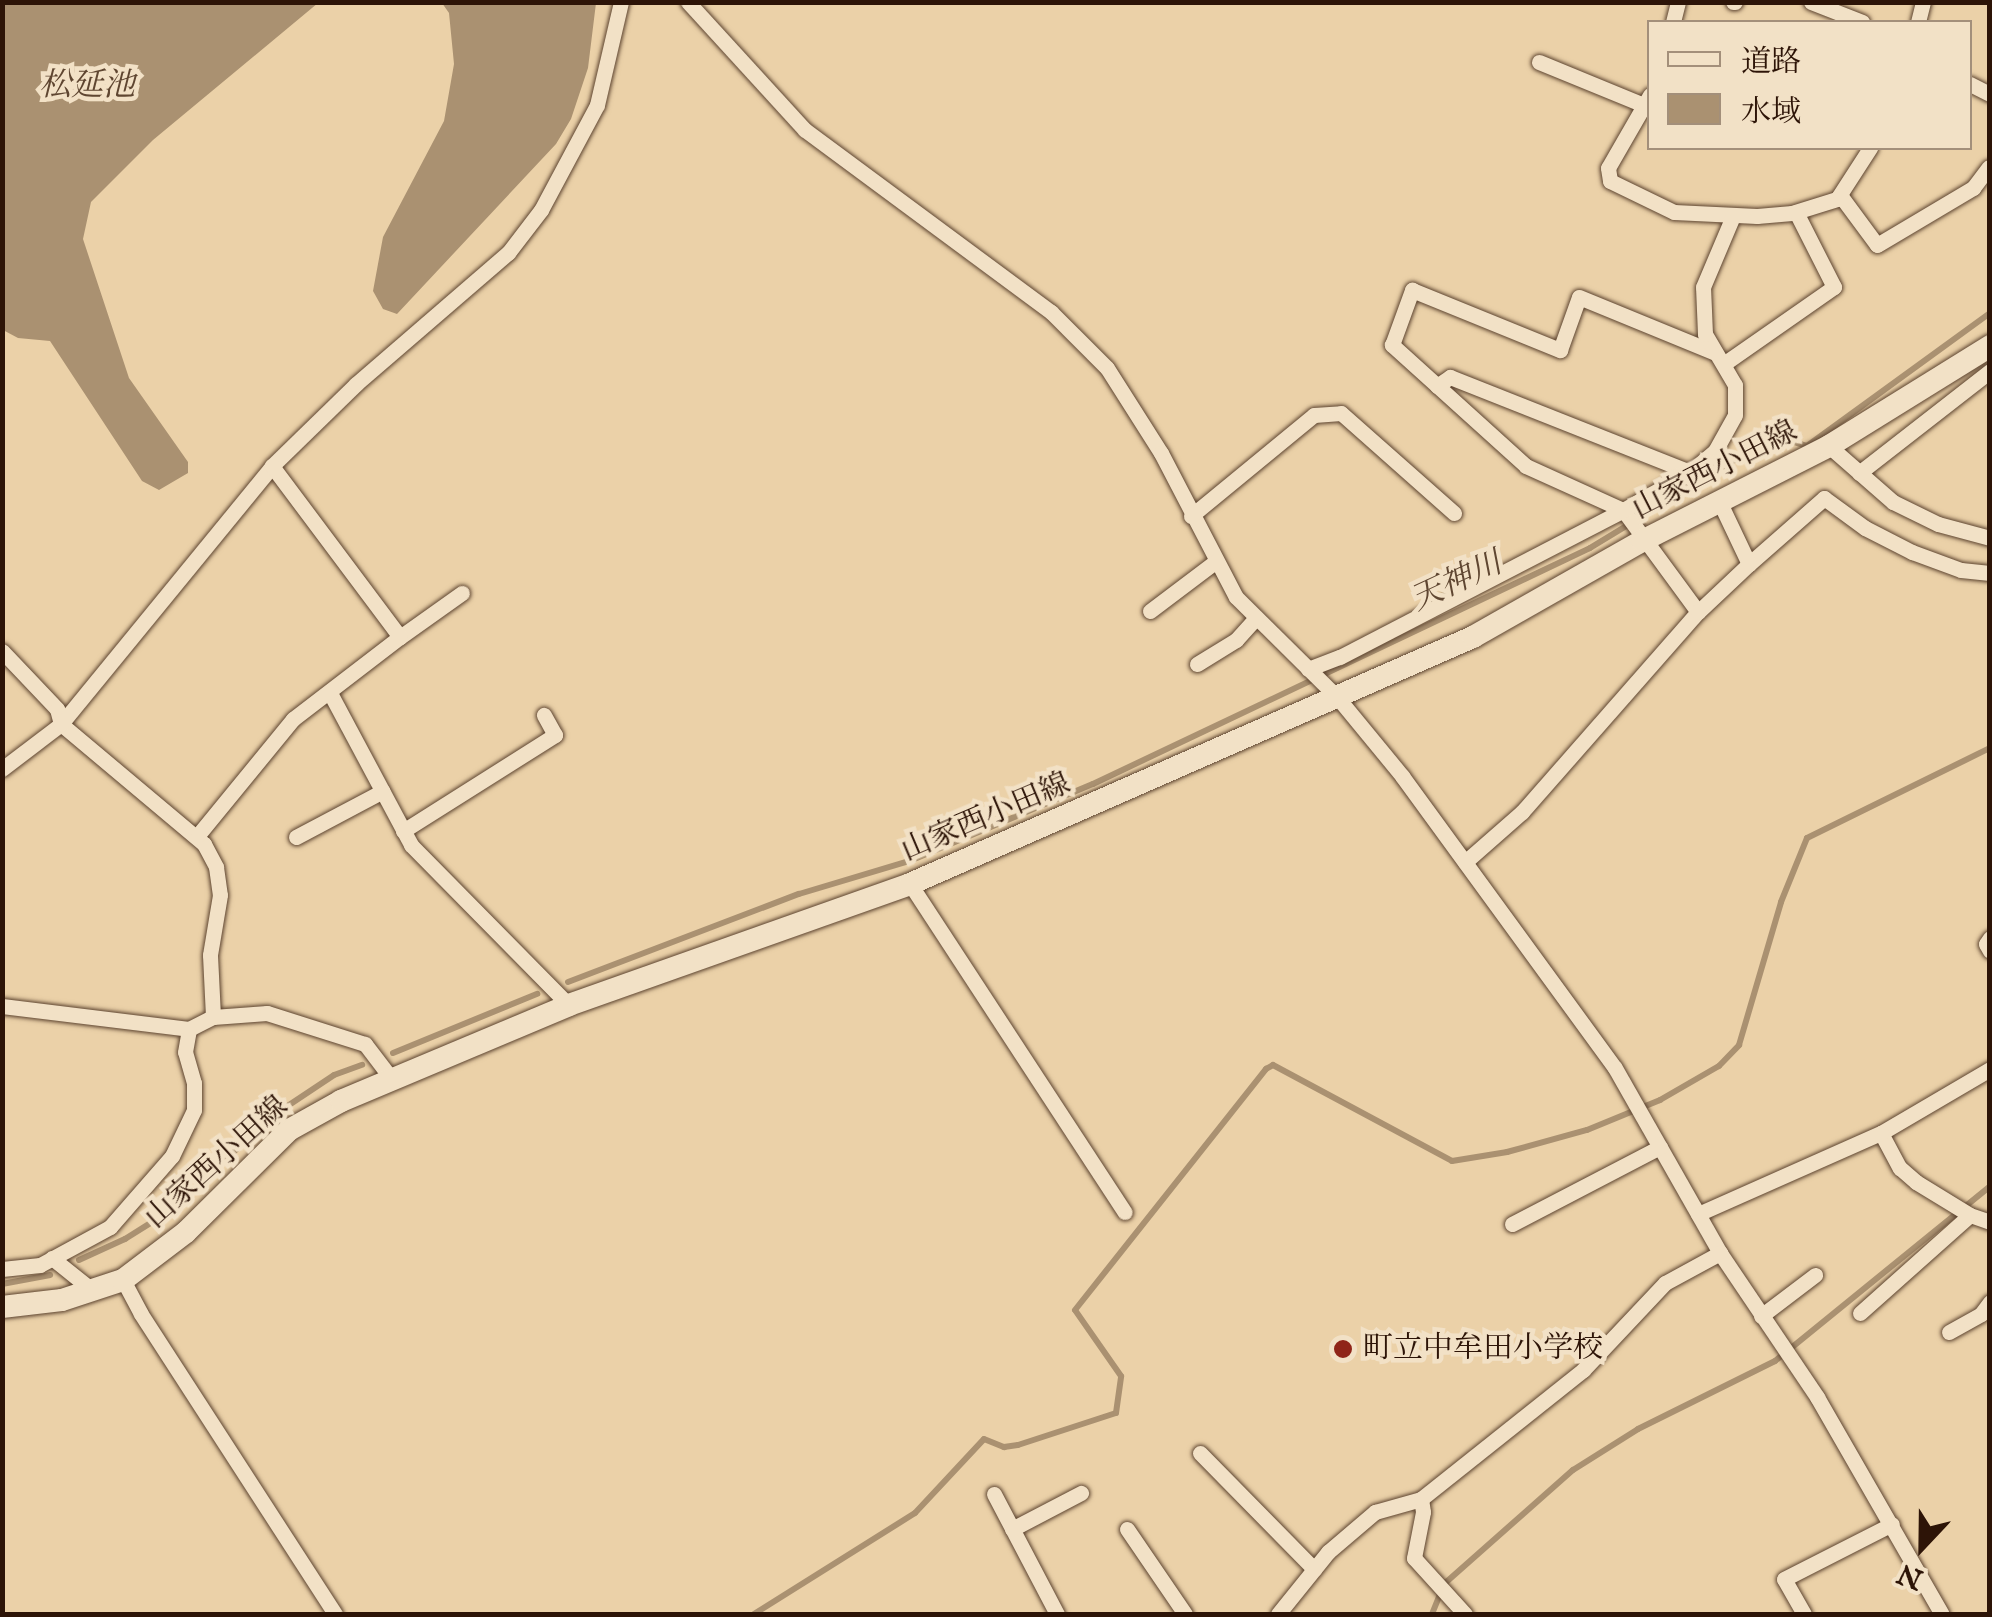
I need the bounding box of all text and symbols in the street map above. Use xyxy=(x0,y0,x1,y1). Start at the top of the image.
legend xyxy=(1647,20,1972,150)
text: 道路 xyxy=(1741,44,1801,82)
water label: 松延池 xyxy=(39,68,135,106)
text: 水域 xyxy=(1741,94,1801,132)
street label: 山家西小田線 xyxy=(1627,414,1803,528)
water label: 天神川 xyxy=(1405,545,1509,621)
street label: 山家西小田線 xyxy=(896,766,1076,870)
street label: 山家西小田線 xyxy=(138,1089,296,1237)
place label: 町立中牟田小学校 xyxy=(1363,1331,1603,1367)
marker: 町立中牟田小学校 xyxy=(1332,1338,1354,1360)
north arrow xyxy=(1872,1497,1972,1597)
text: N xyxy=(1893,1555,1928,1596)

